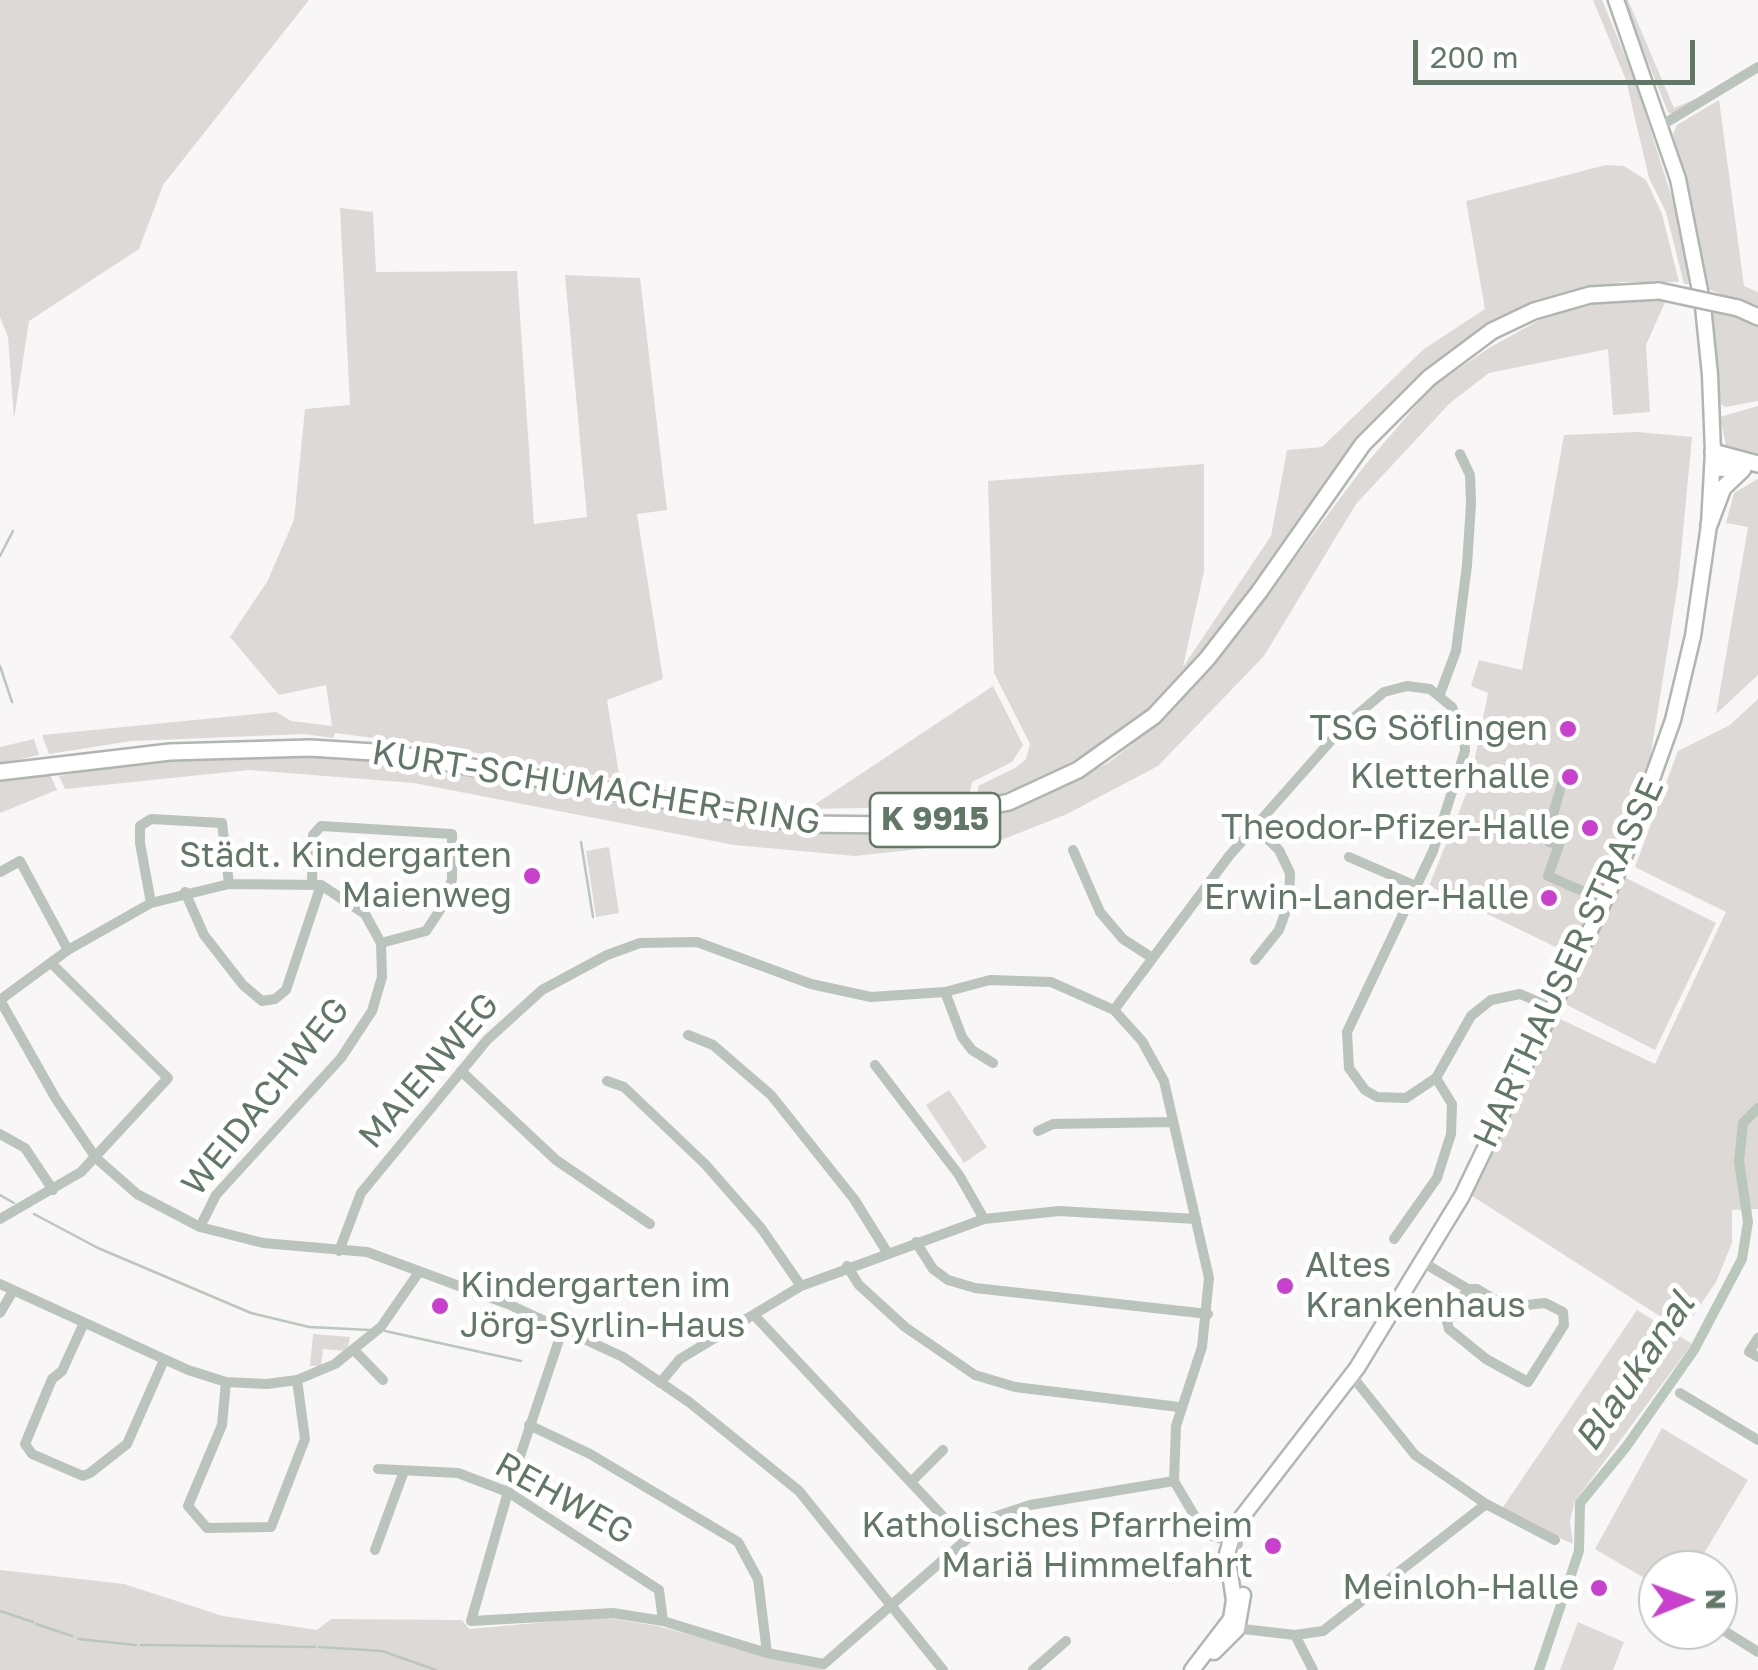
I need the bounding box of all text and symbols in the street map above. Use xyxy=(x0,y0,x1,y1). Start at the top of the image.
scale bar xyxy=(1418,20,1700,82)
text: 200 m xyxy=(1430,39,1519,75)
place label: TSG Söflingen xyxy=(1310,708,1548,750)
marker: TSG Söflingen xyxy=(1557,718,1579,740)
street label: KURT-SCHUMACHER-RING xyxy=(369,732,823,844)
place label: Kletterhalle xyxy=(1350,756,1550,798)
marker: Kletterhalle xyxy=(1559,766,1581,788)
street label: HARTHAUSER STRASSE xyxy=(1465,772,1673,1154)
road number: K 9915 xyxy=(870,793,1000,847)
place label: Theodor-Pfizer-Halle xyxy=(1221,807,1570,849)
marker: Theodor-Pfizer-Halle xyxy=(1579,817,1601,839)
place label: Städt. Kindergarten Maienweg xyxy=(179,835,512,917)
marker: Städt. Kindergarten Maienweg xyxy=(521,865,543,887)
place label: Erwin-Lander-Halle xyxy=(1204,877,1529,919)
marker: Erwin-Lander-Halle xyxy=(1538,887,1560,909)
street label: MAIENWEG xyxy=(350,985,508,1157)
street label: WEIDACHWEG xyxy=(173,990,359,1204)
place label: Altes Krankenhaus xyxy=(1305,1245,1526,1327)
place label: Kindergarten im Jörg-Syrlin-Haus xyxy=(460,1265,745,1347)
marker: Altes Krankenhaus xyxy=(1274,1275,1296,1297)
water label: Blaukanal xyxy=(1565,1284,1705,1460)
marker: Kindergarten im Jörg-Syrlin-Haus xyxy=(429,1295,451,1317)
street label: REHWEG xyxy=(488,1444,640,1554)
place label: Katholisches Pfarrheim Mariä Himmelfahrt xyxy=(861,1505,1253,1587)
marker: Katholisches Pfarrheim Mariä Himmelfahrt xyxy=(1262,1535,1284,1557)
north arrow xyxy=(1638,1550,1738,1650)
place label: Meinloh-Halle xyxy=(1342,1567,1579,1609)
marker: Meinloh-Halle xyxy=(1588,1577,1610,1599)
text: N xyxy=(1700,1589,1733,1610)

